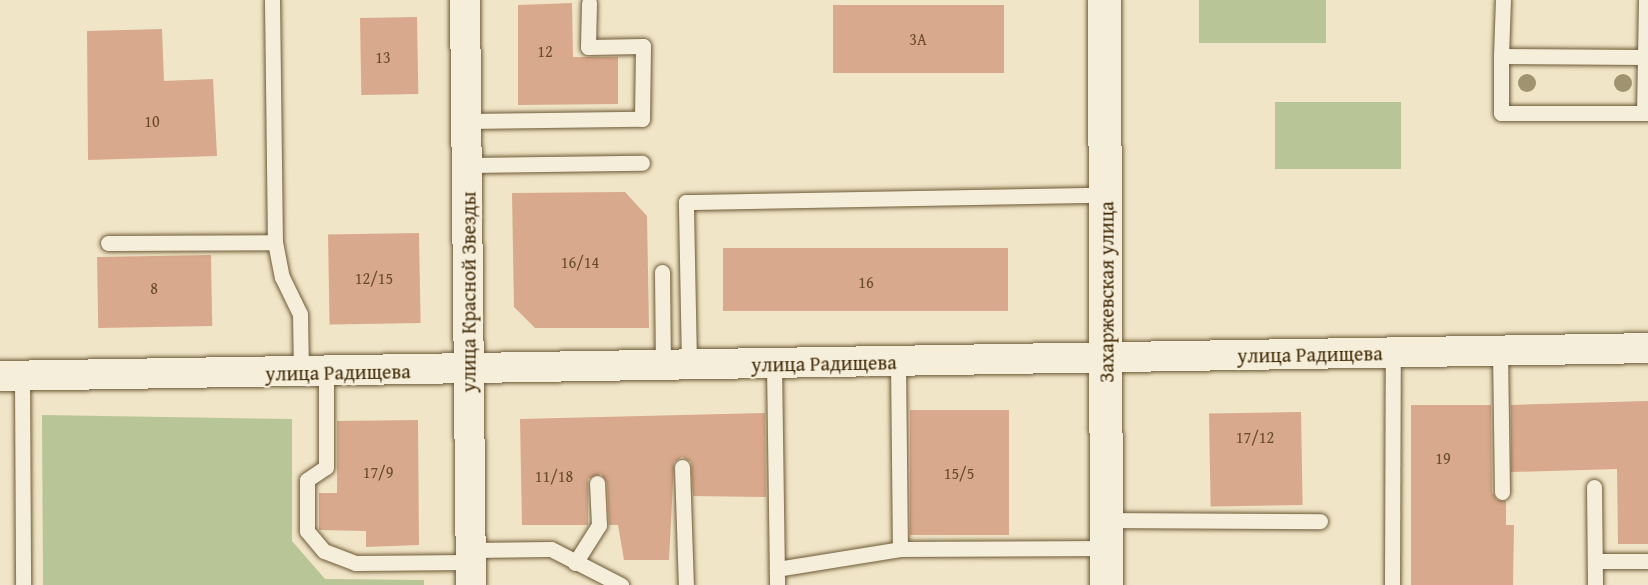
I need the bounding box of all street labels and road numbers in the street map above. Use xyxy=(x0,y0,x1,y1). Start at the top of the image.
street label: улица Красной Звезды xyxy=(456,192,480,392)
street label: Захаржевская улица xyxy=(1094,201,1118,383)
street label: улица Радищева xyxy=(1237,341,1383,367)
street label: улица Радищева xyxy=(751,350,897,376)
street label: улица Радищева xyxy=(265,359,411,385)

